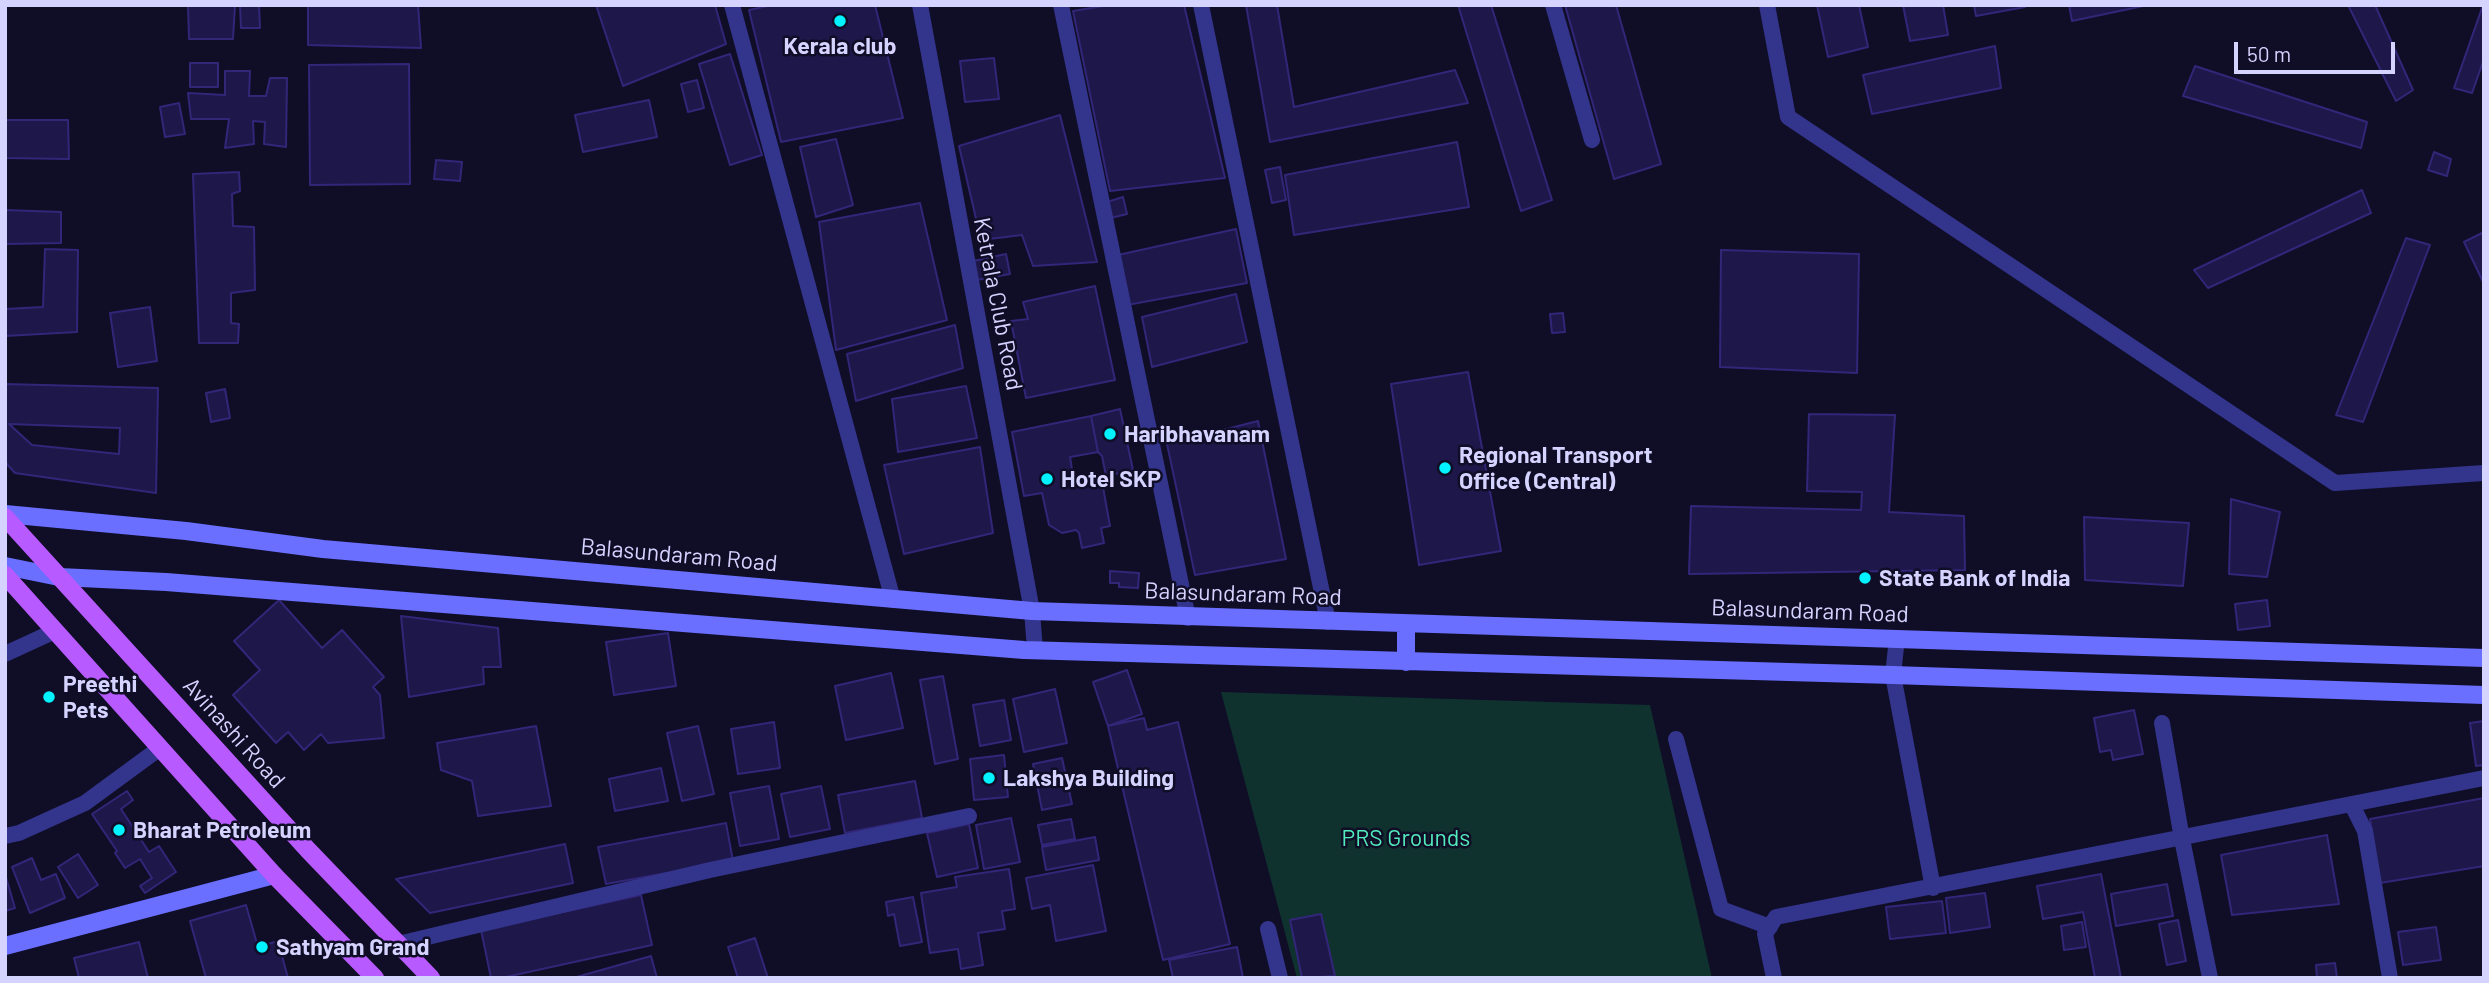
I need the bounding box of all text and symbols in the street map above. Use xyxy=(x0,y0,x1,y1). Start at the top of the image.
marker: Kerala club xyxy=(832,13,848,29)
scale bar xyxy=(2237,28,2398,72)
place label: Kerala club xyxy=(784,32,896,60)
text: 50 m xyxy=(2247,41,2291,66)
street label: Ketrala Club Road xyxy=(968,215,1028,393)
place label: Haribhavanam xyxy=(1124,420,1270,448)
marker: Haribhavanam xyxy=(1102,426,1118,442)
place label: Regional Transport Office (Central) xyxy=(1459,441,1652,495)
marker: Regional Transport Office (Central) xyxy=(1437,460,1453,476)
place label: Hotel SKP xyxy=(1061,465,1161,493)
marker: Hotel SKP xyxy=(1039,471,1055,487)
street label: Balasundaram Road xyxy=(579,533,779,577)
place label: State Bank of India xyxy=(1879,564,2070,592)
marker: State Bank of India xyxy=(1857,570,1873,586)
street label: Balasundaram Road xyxy=(1144,577,1342,611)
street label: Balasundaram Road xyxy=(1711,594,1909,628)
place label: Preethi Pets xyxy=(63,670,137,724)
street label: Avinashi Road xyxy=(177,672,291,794)
marker: Preethi Pets xyxy=(41,689,57,705)
place label: Lakshya Building xyxy=(1003,764,1174,792)
marker: Lakshya Building xyxy=(981,770,997,786)
place label: Bharat Petroleum xyxy=(133,816,311,844)
marker: Bharat Petroleum xyxy=(111,822,127,838)
park label: PRS Grounds xyxy=(1342,824,1470,852)
place label: Sathyam Grand xyxy=(276,933,430,961)
marker: Sathyam Grand xyxy=(254,939,270,955)

